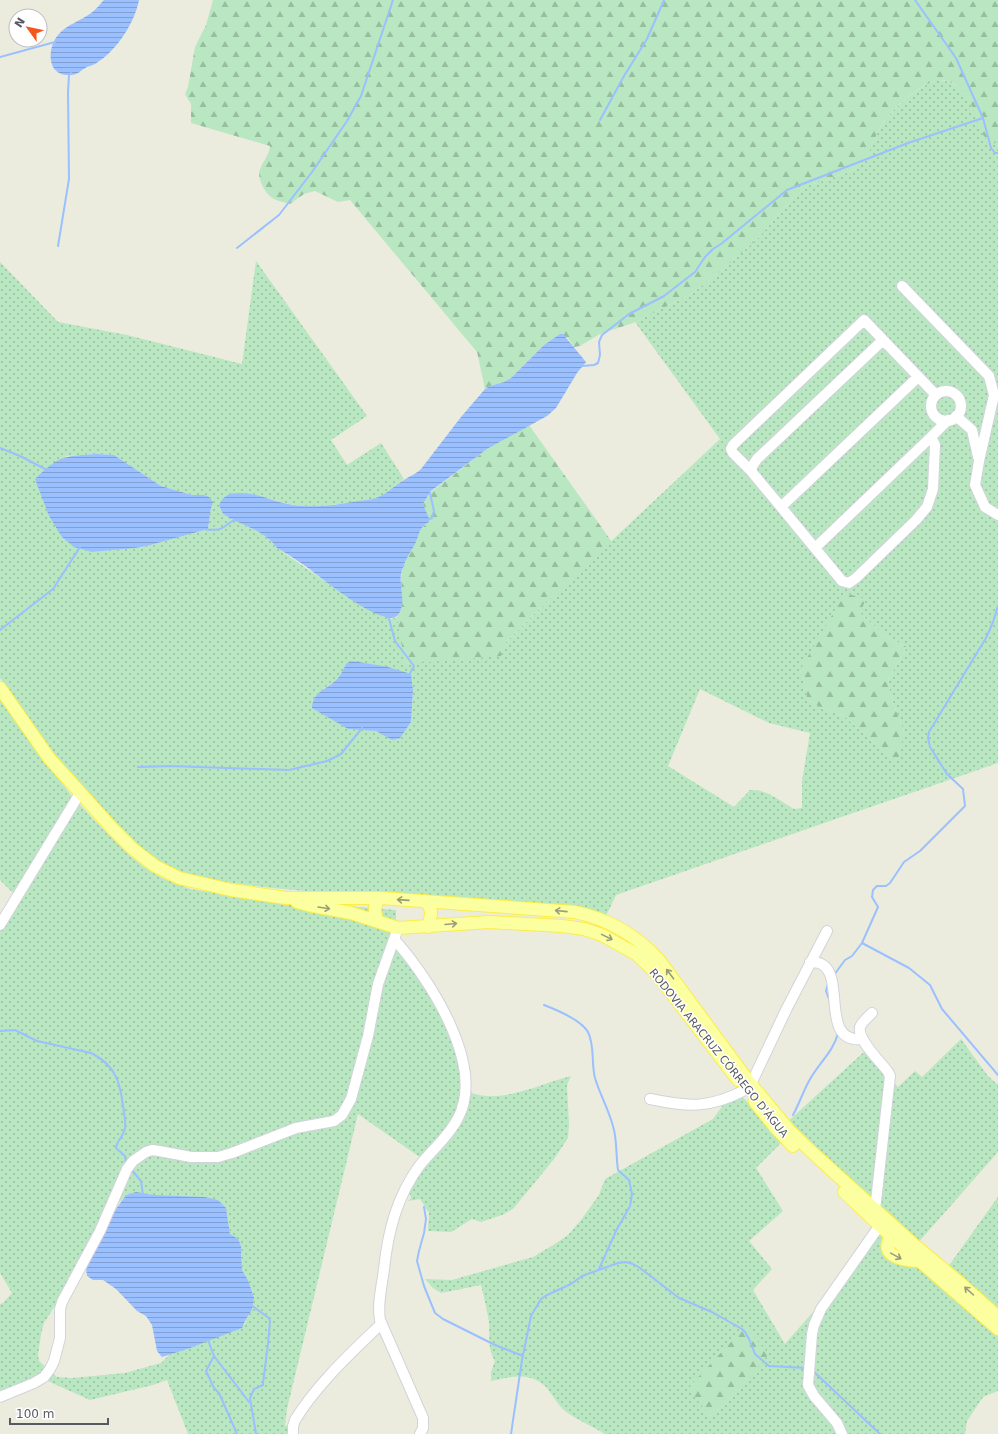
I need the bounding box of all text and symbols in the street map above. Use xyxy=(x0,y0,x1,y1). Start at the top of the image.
north arrow xyxy=(8,8,48,48)
text: N xyxy=(12,15,28,30)
one-way arrow xyxy=(397,896,410,903)
one-way arrow xyxy=(317,904,330,912)
one-way arrow xyxy=(555,907,568,915)
one-way arrow xyxy=(444,920,457,928)
one-way arrow xyxy=(601,934,613,941)
street label: RODOVIA ARACRUZ CÓRREGO D'ÁGUA xyxy=(646,966,791,1141)
one-way arrow xyxy=(665,968,674,979)
one-way arrow xyxy=(890,1253,902,1260)
one-way arrow xyxy=(964,1286,974,1295)
scale bar xyxy=(10,1400,108,1426)
text: 100 m xyxy=(16,1407,54,1421)

